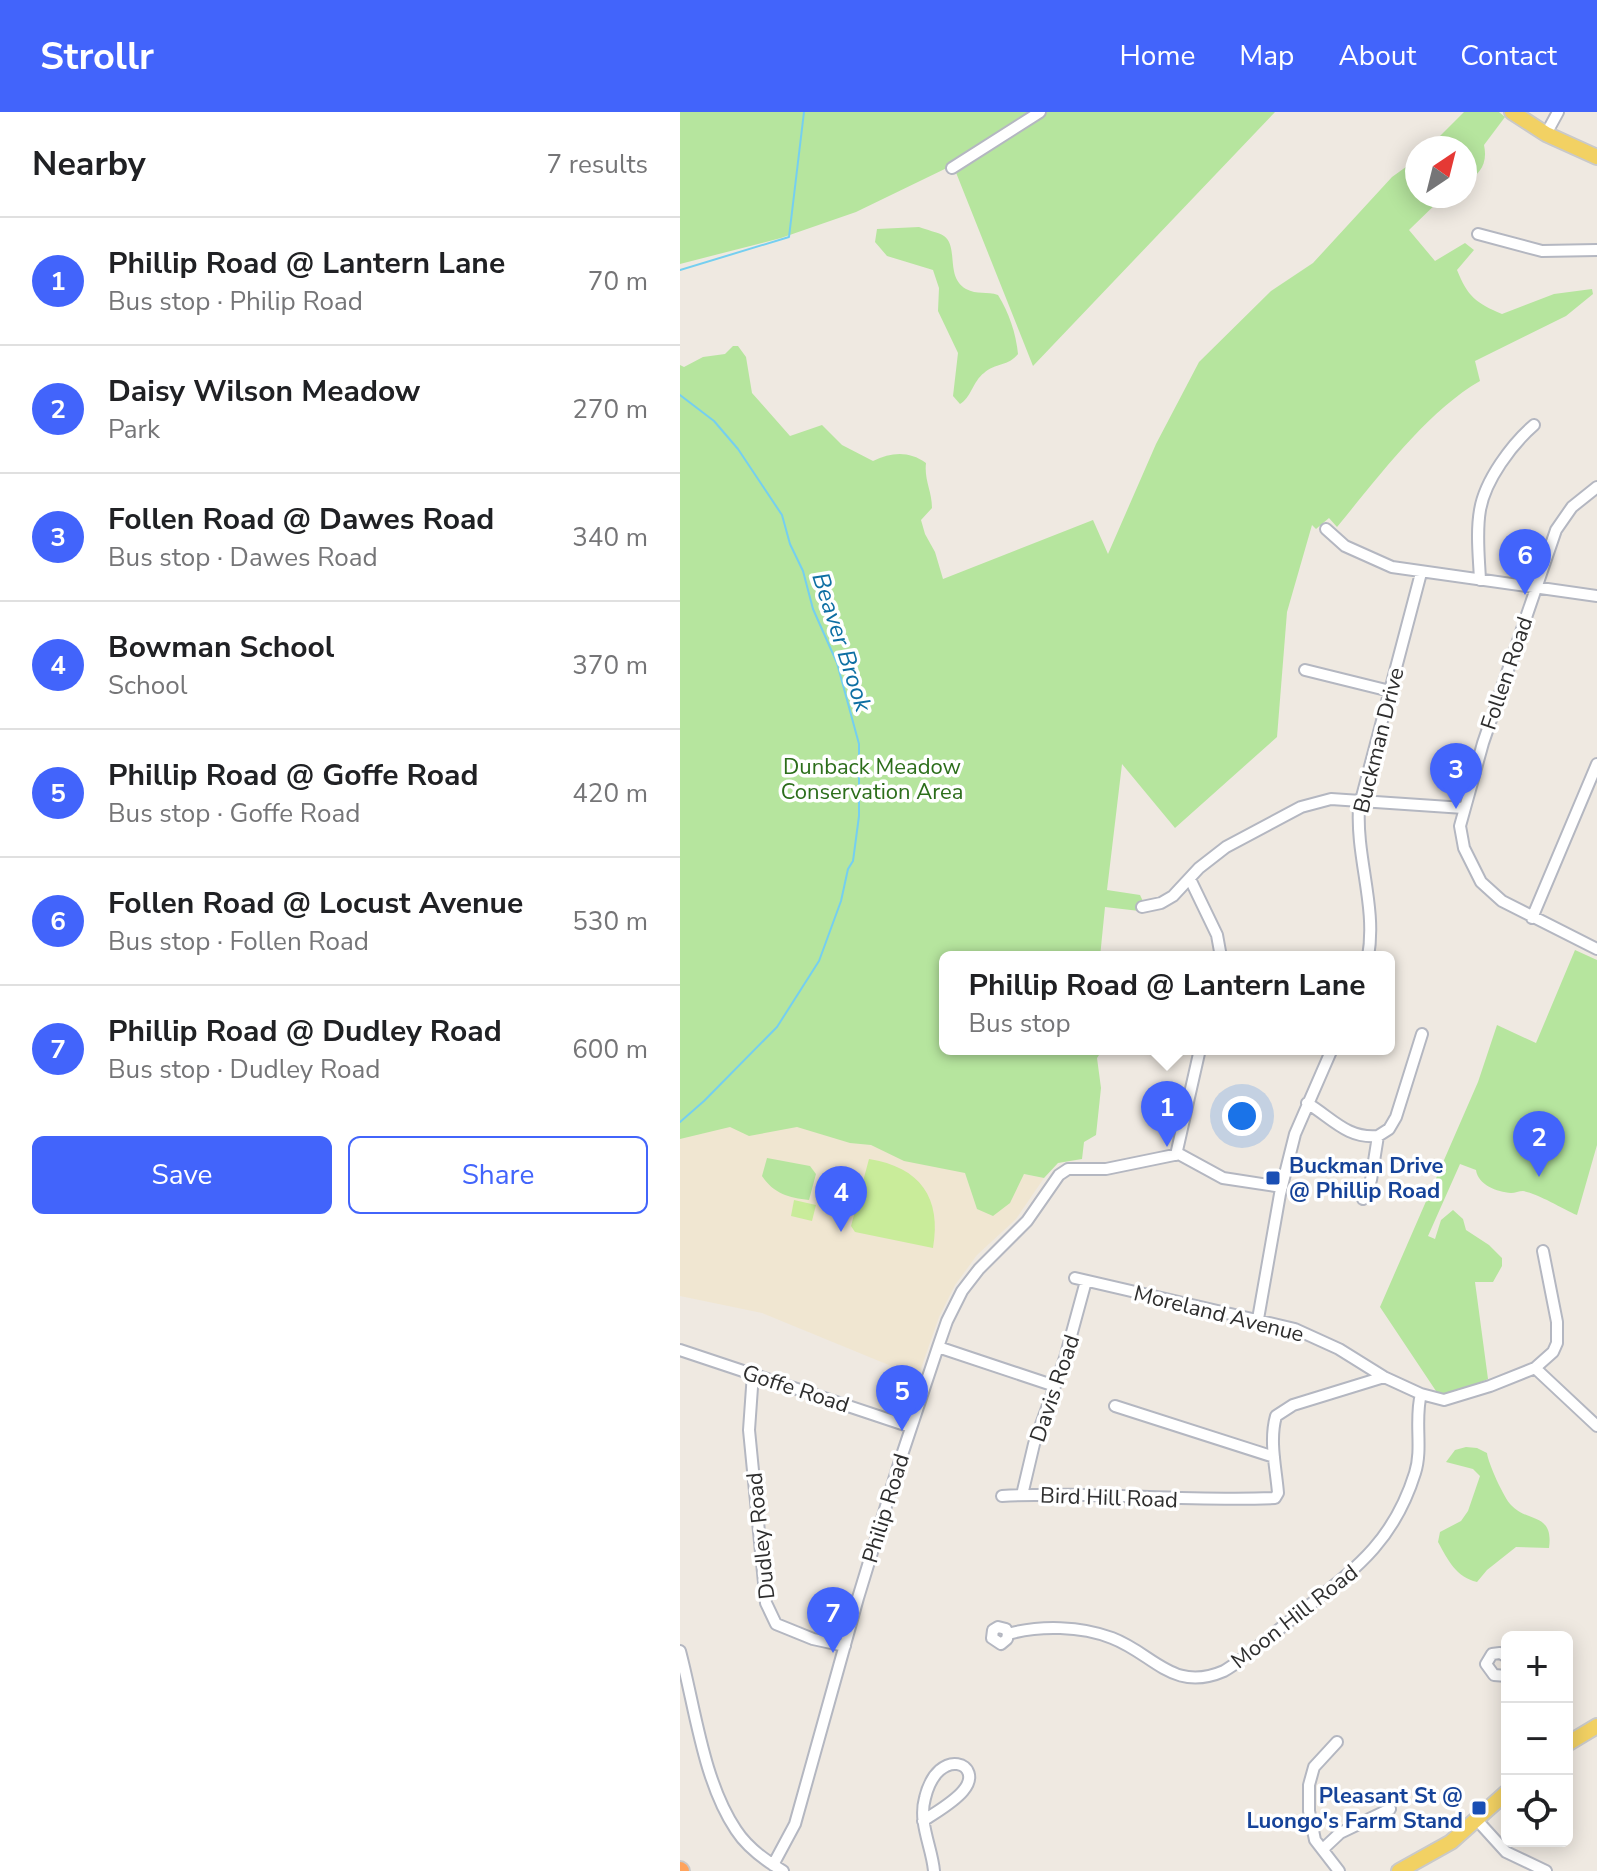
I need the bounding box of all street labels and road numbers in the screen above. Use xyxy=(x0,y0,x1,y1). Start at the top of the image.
street label: Follen Road xyxy=(1474,613,1540,734)
street label: Buckman Drive xyxy=(1346,664,1412,816)
street label: Moreland Avenue xyxy=(1130,1278,1307,1350)
street label: Davis Road xyxy=(1023,1331,1087,1446)
street label: Goffe Road xyxy=(738,1358,853,1420)
street label: Philip Road xyxy=(855,1450,917,1567)
street label: Dudley Road xyxy=(739,1471,783,1601)
street label: Bird Hill Road xyxy=(1040,1481,1178,1515)
street label: Moon Hill Road xyxy=(1225,1558,1364,1676)

